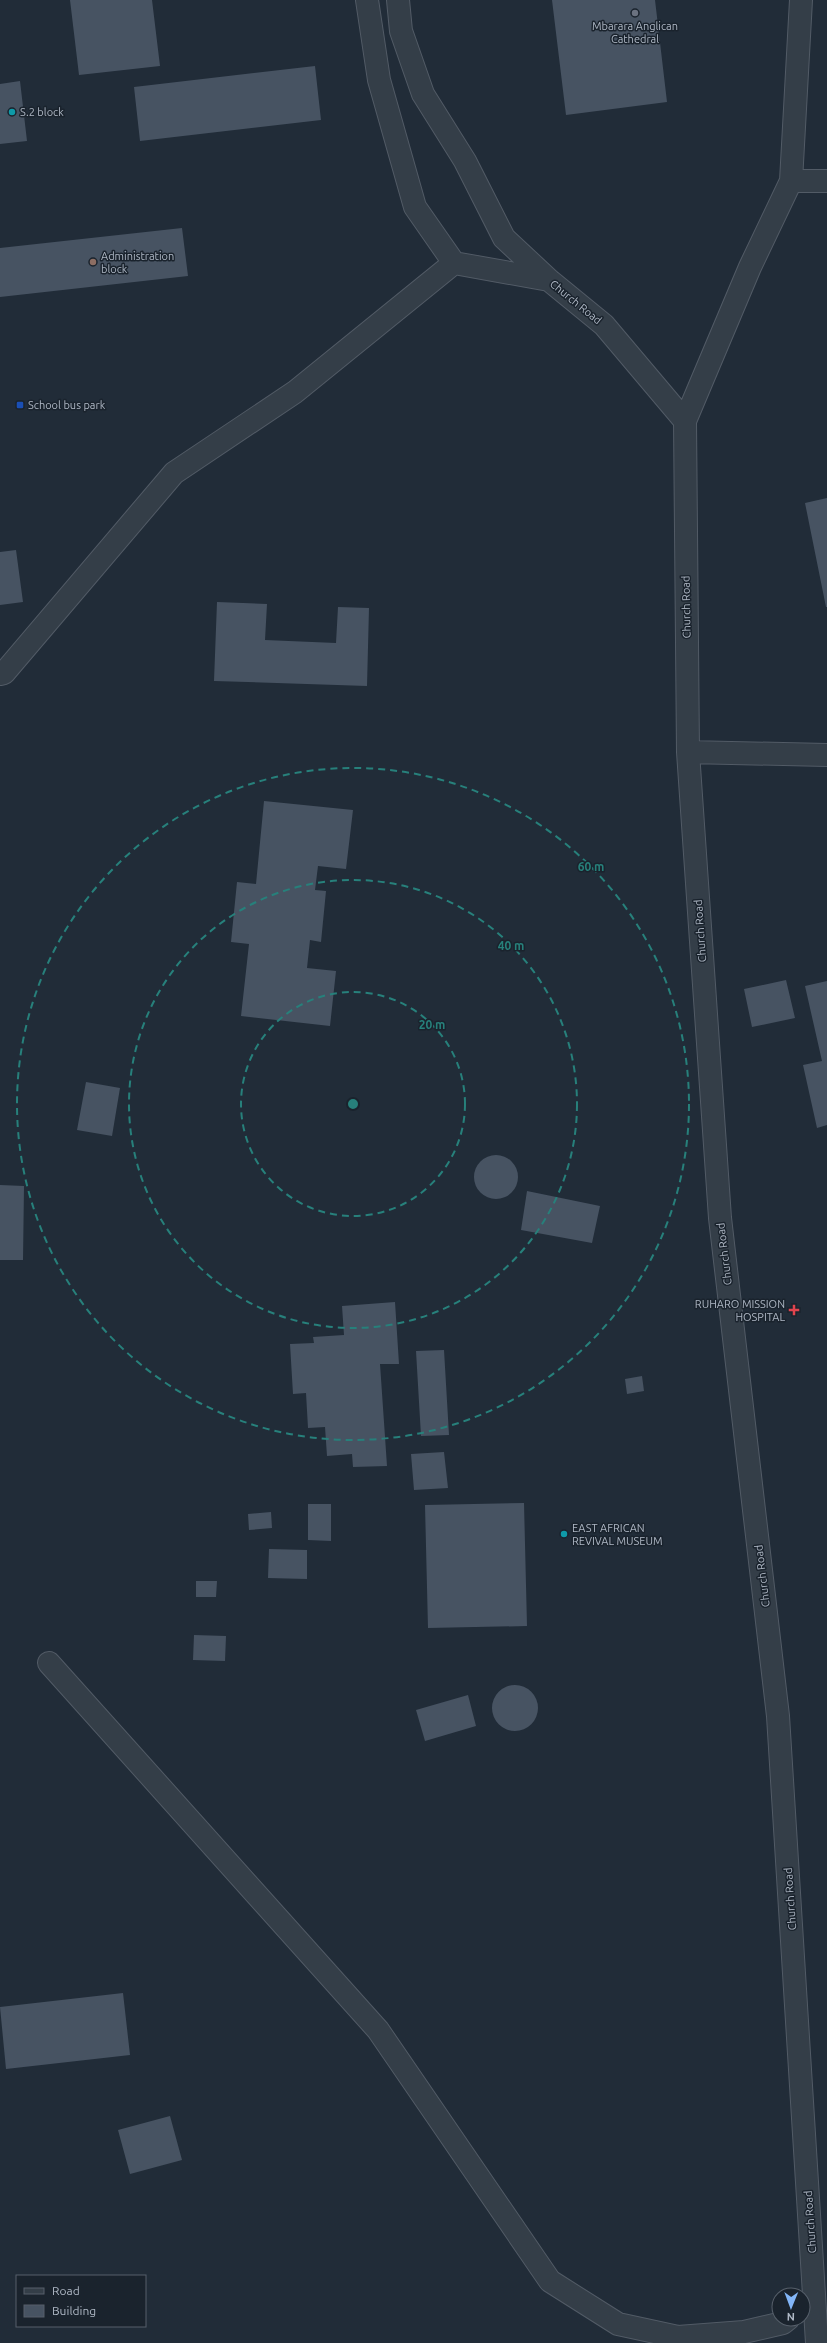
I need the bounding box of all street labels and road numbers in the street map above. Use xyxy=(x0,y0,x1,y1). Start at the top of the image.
street label: Church Road xyxy=(548,278,604,326)
street label: Church Road xyxy=(679,576,693,638)
street label: Church Road xyxy=(692,899,708,963)
street label: Church Road xyxy=(714,1222,734,1286)
street label: Church Road xyxy=(752,1544,772,1608)
street label: Church Road xyxy=(782,1867,798,1931)
street label: Church Road xyxy=(802,2190,818,2254)

